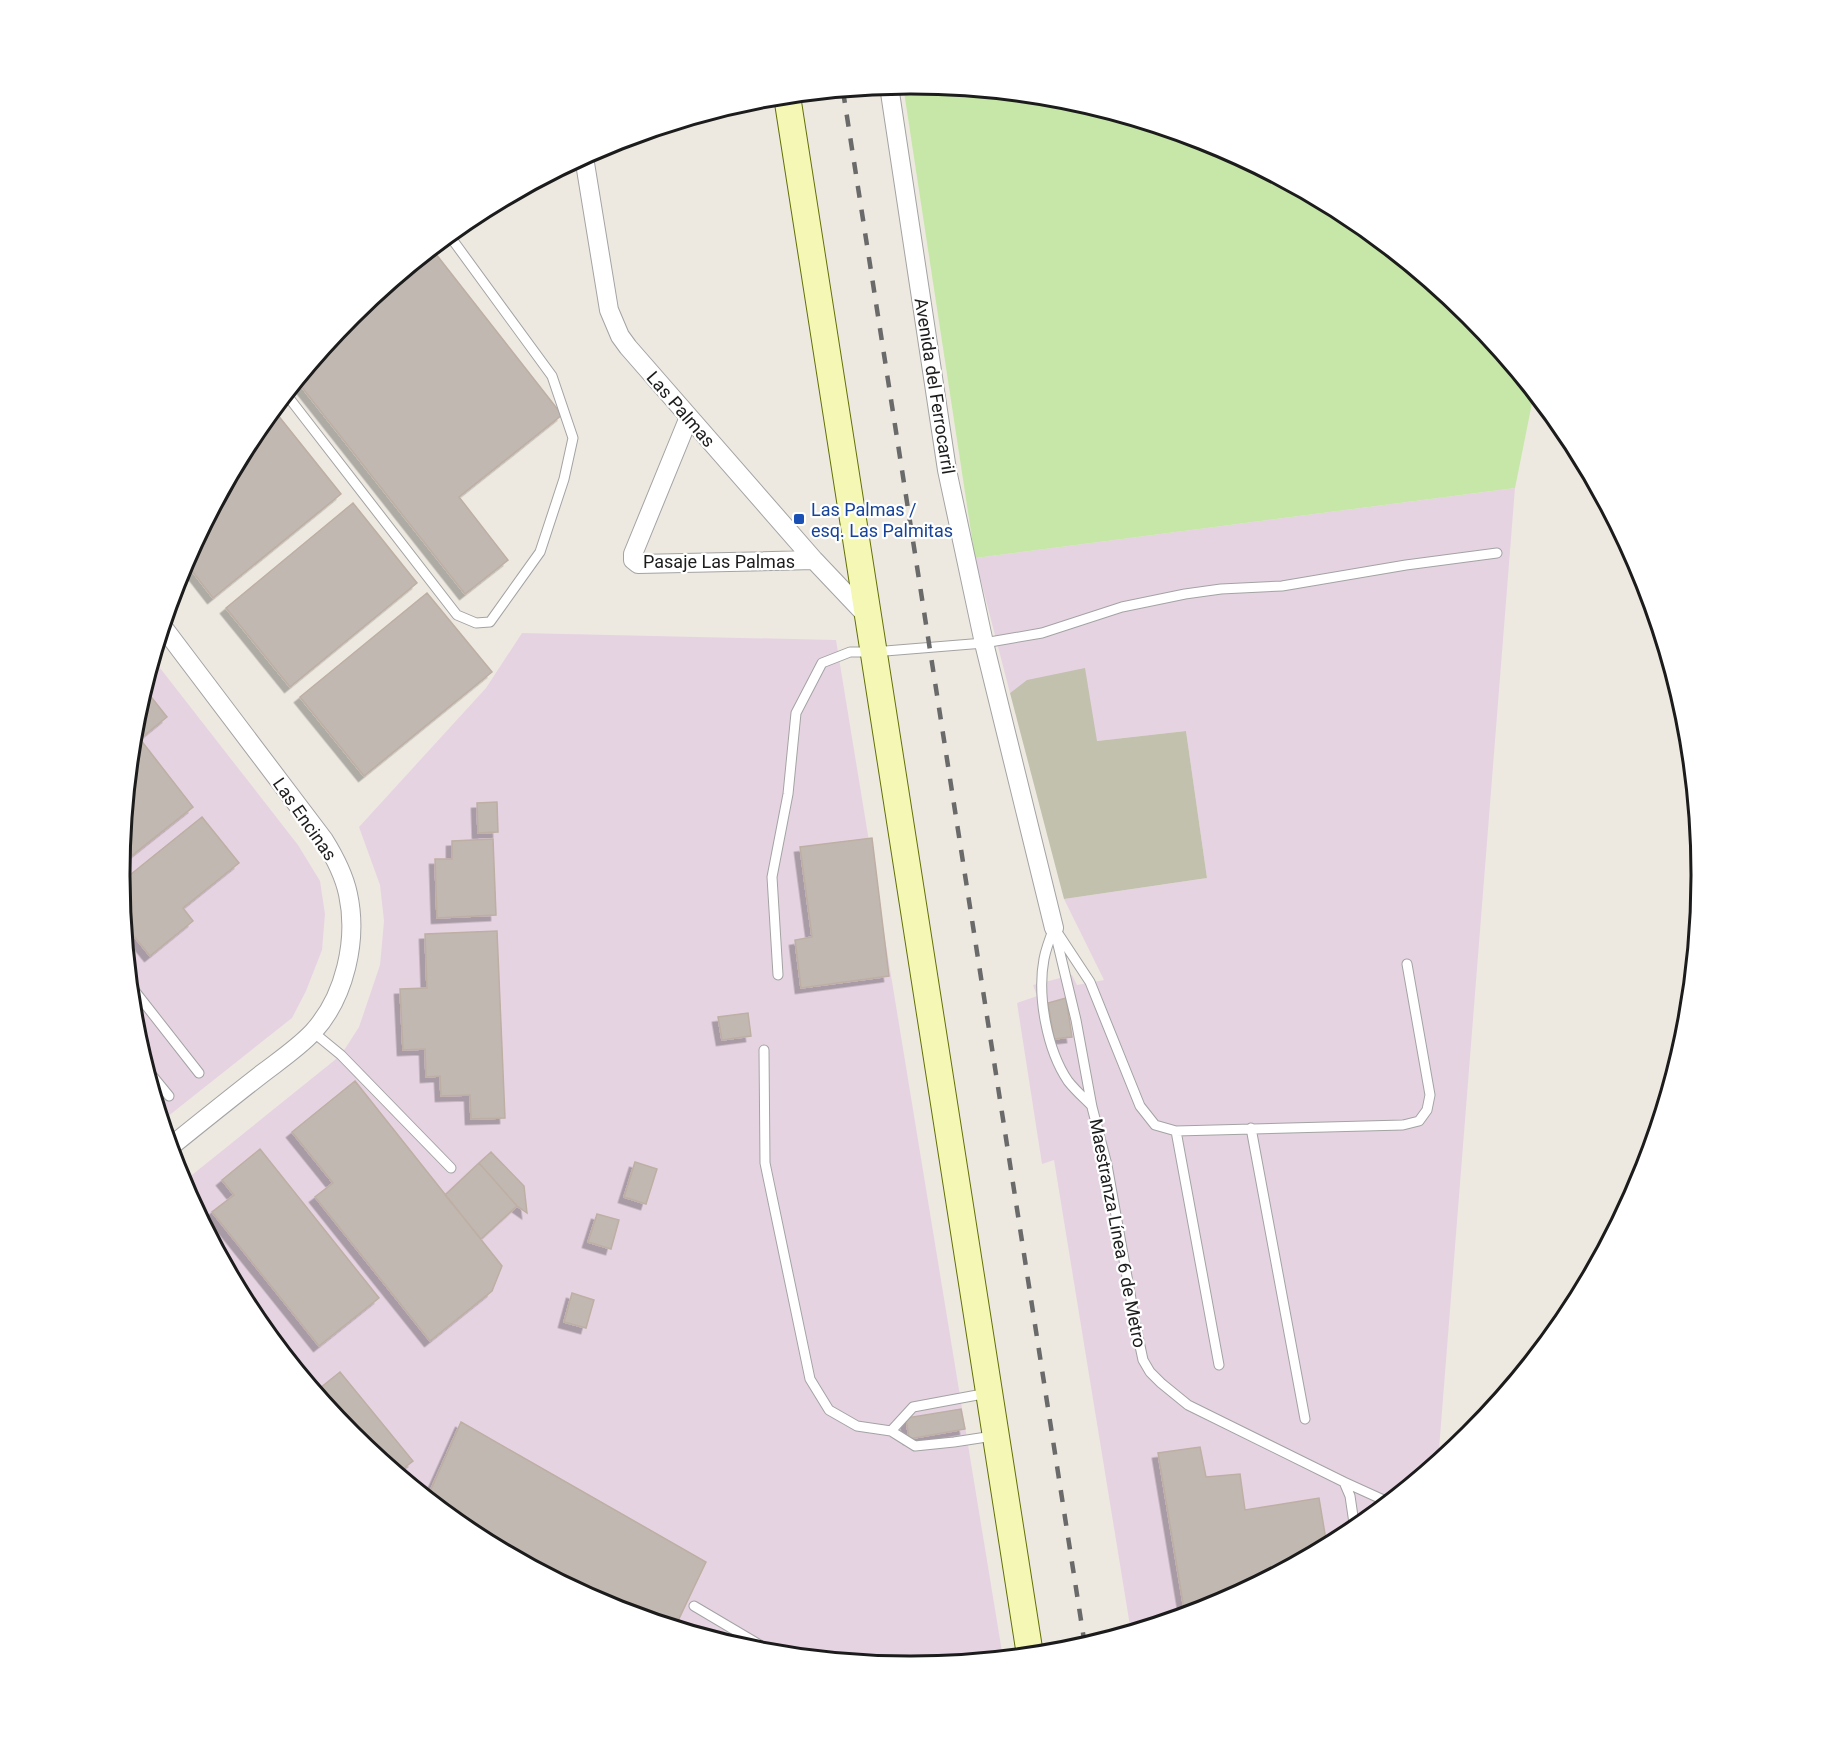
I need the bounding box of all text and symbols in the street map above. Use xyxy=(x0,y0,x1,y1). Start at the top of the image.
street label: Avenida del Ferrocarril xyxy=(911,296,959,476)
street label: Las Palmas xyxy=(642,367,720,451)
place label: Las Palmas / esq. Las Palmitas xyxy=(811,499,953,541)
marker: Las Palmas / esq. Las Palmitas xyxy=(792,512,806,526)
street label: Pasaje Las Palmas xyxy=(643,551,795,572)
street label: Las Encinas xyxy=(269,774,341,864)
street label: Maestranza Línea 6 de Metro xyxy=(1085,1117,1151,1349)

